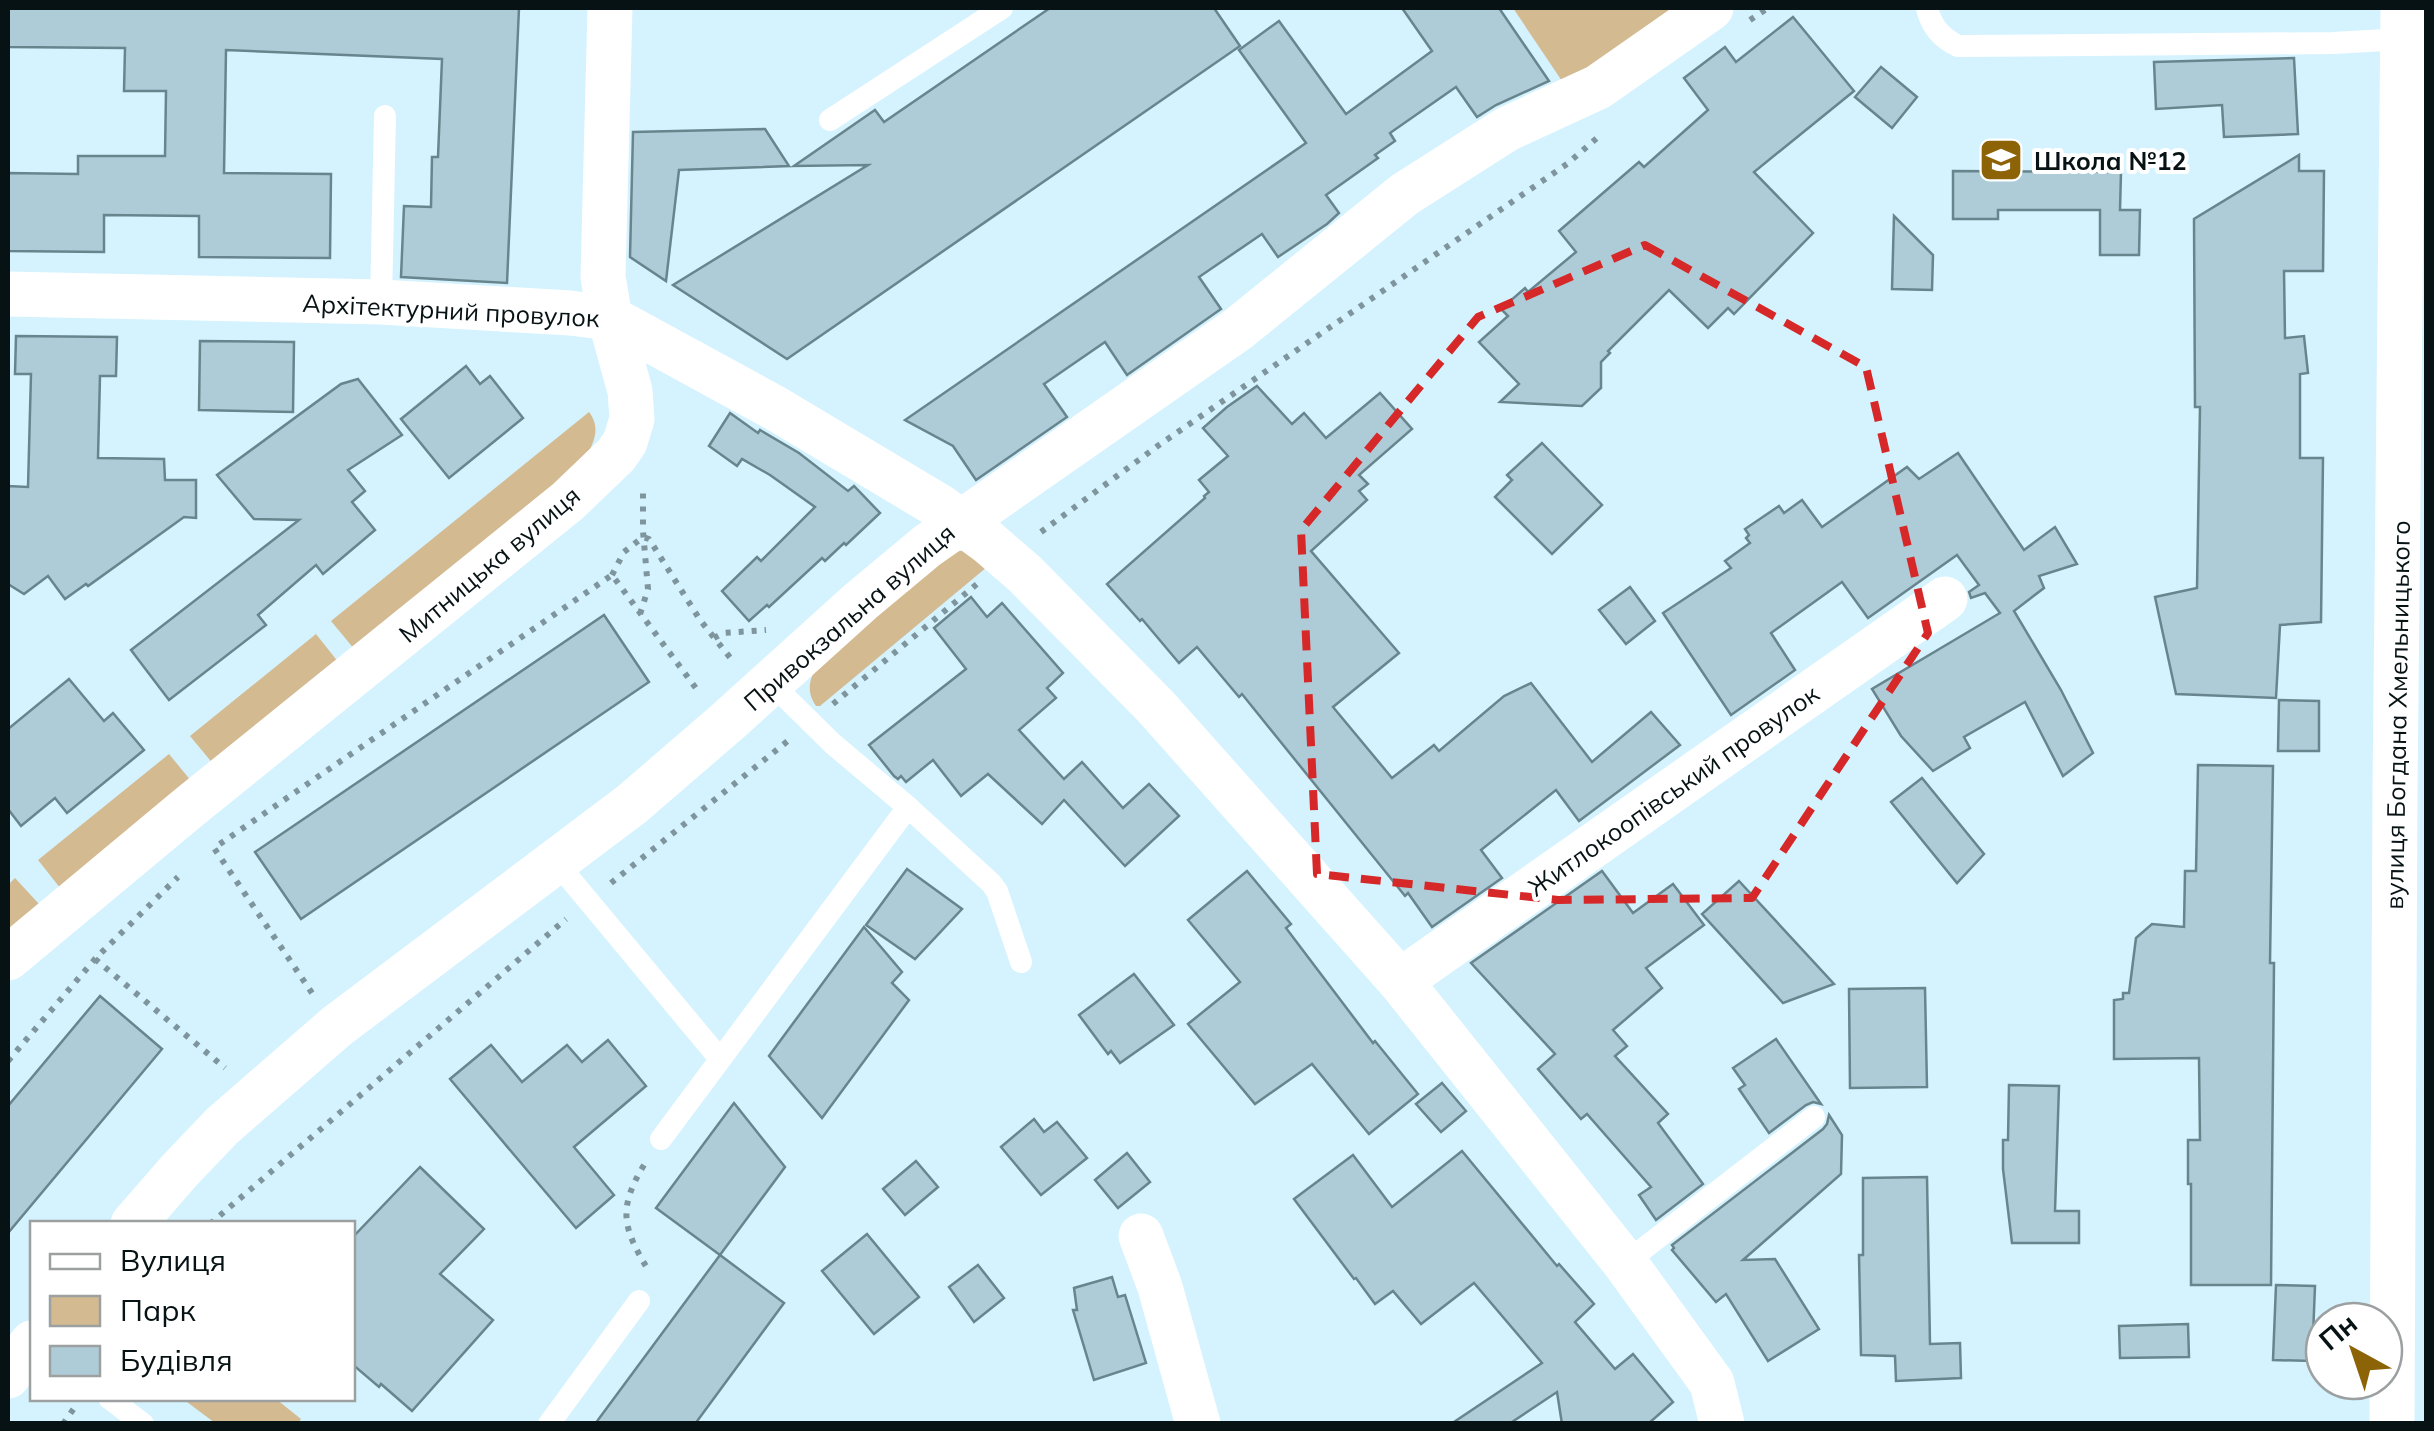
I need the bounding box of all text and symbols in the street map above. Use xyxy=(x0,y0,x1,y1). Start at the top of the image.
school or university icon: Школа №12 xyxy=(1978,137,2024,183)
place label: Школа №12 xyxy=(2034,145,2186,176)
street label: Архітектурний провулок xyxy=(302,287,601,333)
street label: Митницька вулиця xyxy=(392,479,586,649)
street label: Привокзальна вулиця xyxy=(737,517,961,717)
street label: вулиця Богдана Хмельницького xyxy=(2378,520,2416,910)
street label: Житлокоопівський провулок xyxy=(1522,677,1825,902)
legend xyxy=(30,1221,355,1401)
text: Вулиця xyxy=(120,1241,226,1279)
text: Парк xyxy=(120,1291,197,1329)
north arrow xyxy=(2304,1301,2404,1401)
text: Пн xyxy=(2311,1306,2364,1357)
text: Будівля xyxy=(120,1341,233,1379)

